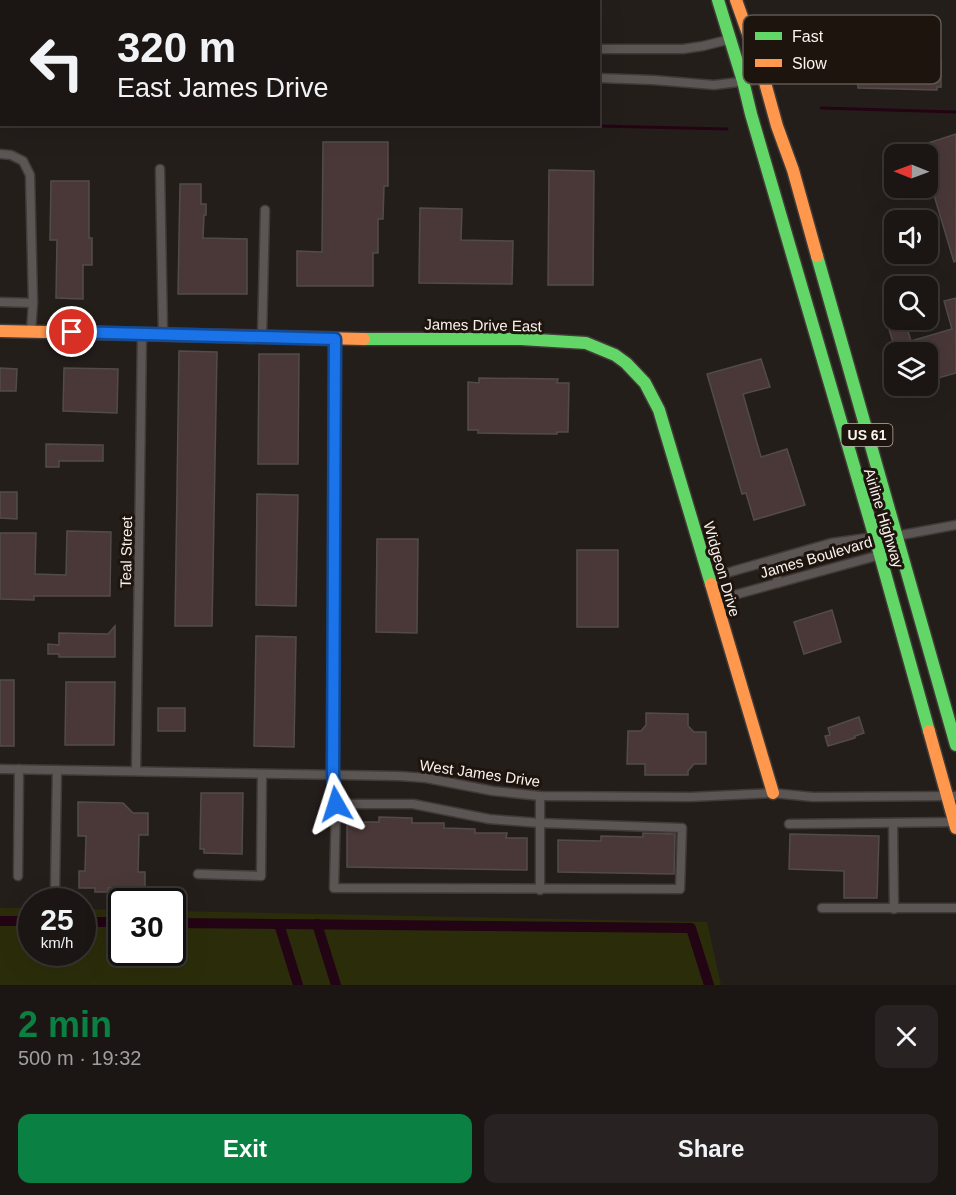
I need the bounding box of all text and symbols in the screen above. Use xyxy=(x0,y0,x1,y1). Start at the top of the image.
legend xyxy=(743,15,941,84)
icon: left xyxy=(18,24,96,102)
text: 320 m xyxy=(117,24,236,71)
text: Fast xyxy=(792,28,824,45)
text: Slow xyxy=(792,55,827,72)
text: East James Drive xyxy=(117,73,329,103)
north arrow xyxy=(884,144,938,198)
map controls xyxy=(884,144,938,396)
button: sound xyxy=(884,210,938,264)
button: search xyxy=(884,276,938,330)
pin xyxy=(46,306,97,357)
icon: arrive xyxy=(55,315,88,348)
street label: James Drive East xyxy=(424,315,543,335)
button: layers xyxy=(884,342,938,396)
road number: US 61 xyxy=(842,424,892,446)
street label: Airline Highway xyxy=(861,466,907,570)
street label: Teal Street xyxy=(117,515,135,588)
street label: Widgeon Drive xyxy=(700,519,744,619)
street label: James Boulevard xyxy=(758,533,874,581)
street label: West James Drive xyxy=(419,756,541,790)
position arrow xyxy=(304,772,368,836)
speed limit sign: 30 xyxy=(108,888,186,966)
text: 25 xyxy=(40,903,74,936)
text: km/h xyxy=(41,934,73,951)
text: 2 min xyxy=(18,1004,112,1045)
button: close xyxy=(875,1005,938,1068)
text: 500 m · 19:32 xyxy=(18,1047,141,1069)
button: Exit xyxy=(18,1114,472,1183)
button: Share xyxy=(484,1114,938,1183)

